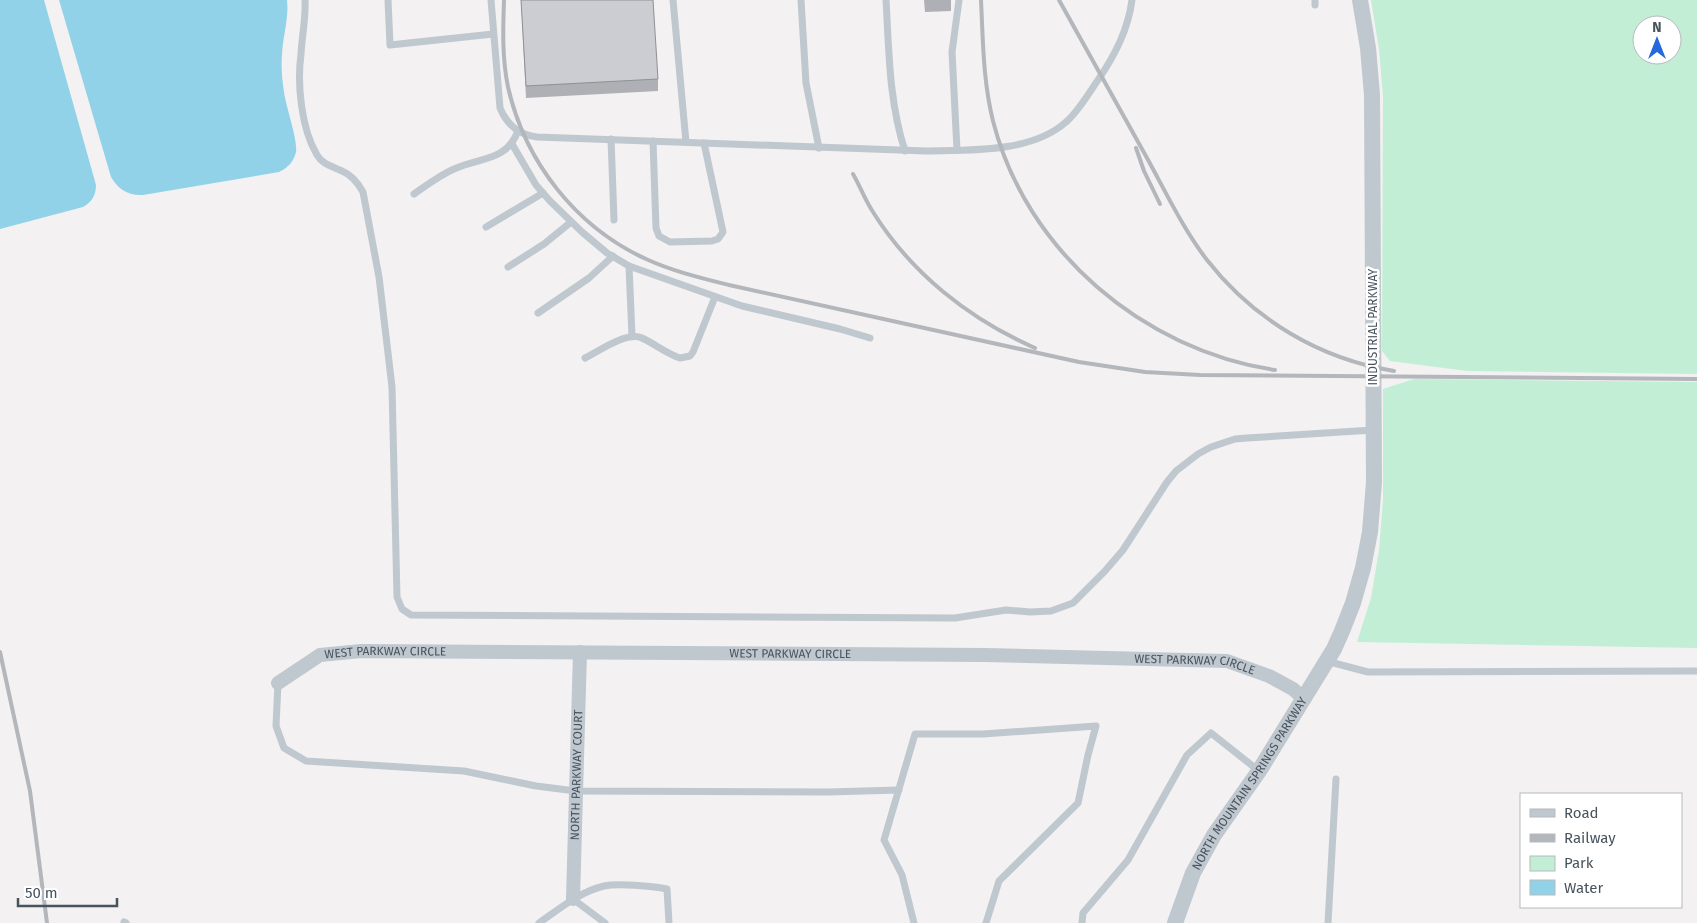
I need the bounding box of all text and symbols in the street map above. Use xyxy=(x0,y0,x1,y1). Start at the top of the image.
north arrow xyxy=(1632,15,1682,65)
text: N xyxy=(1652,19,1662,36)
street label: INDUSTRIAL PARKWAY xyxy=(1366,268,1380,385)
street label: WEST PARKWAY CIRCLE xyxy=(324,644,446,662)
street label: WEST PARKWAY CIRCLE xyxy=(729,646,851,661)
street label: WEST PARKWAY CIRCLE xyxy=(1134,652,1257,677)
street label: NORTH MOUNTAIN SPRINGS PARKWAY xyxy=(1189,694,1310,872)
street label: NORTH PARKWAY COURT xyxy=(568,709,585,841)
legend xyxy=(1520,793,1682,908)
text: Road xyxy=(1564,804,1599,822)
text: Railway xyxy=(1564,829,1616,847)
text: Park xyxy=(1564,854,1594,872)
scale bar xyxy=(18,876,116,908)
text: Water xyxy=(1564,879,1603,897)
text: 50 m xyxy=(25,884,58,902)

